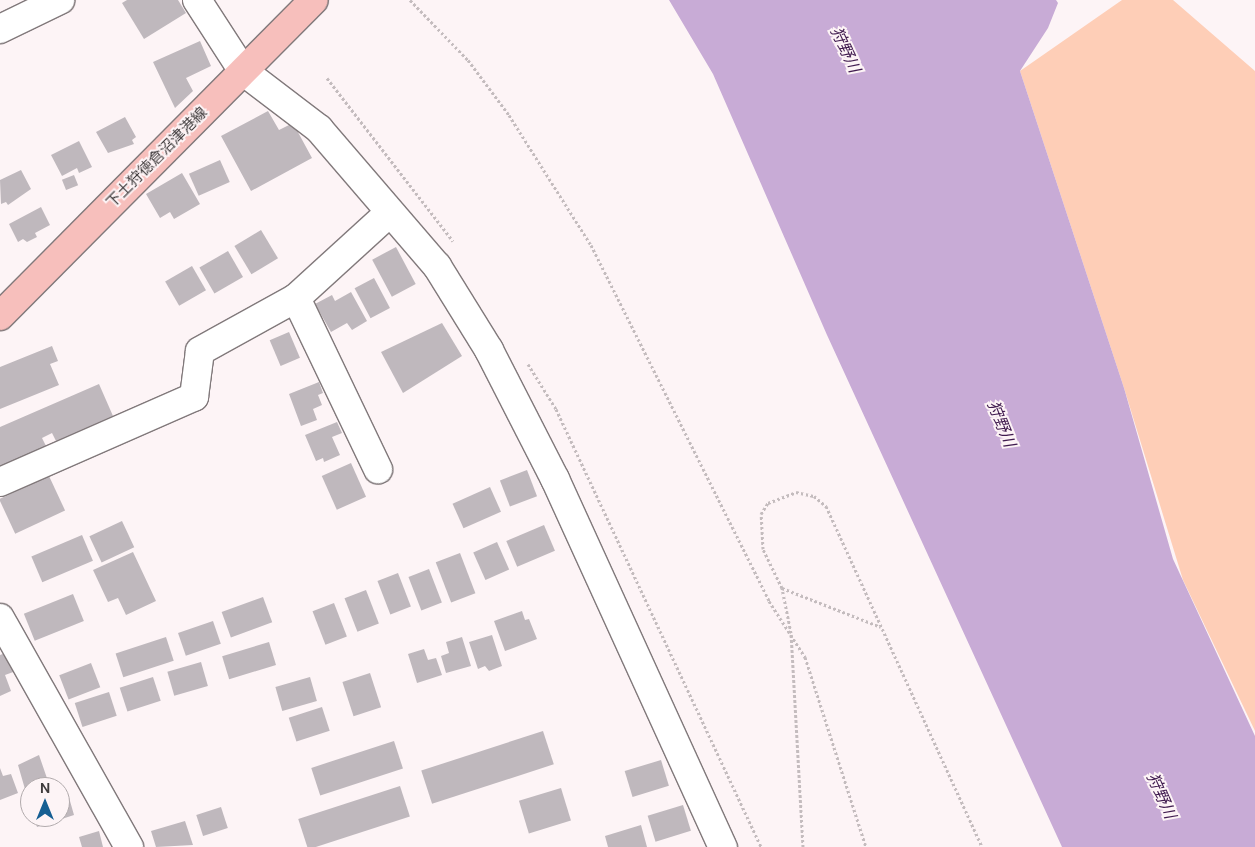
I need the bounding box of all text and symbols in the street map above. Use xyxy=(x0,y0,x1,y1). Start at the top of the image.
water label: 狩野川 xyxy=(826,24,864,76)
street label: 下土狩徳倉沼津港線 xyxy=(103,104,211,212)
water label: 狩野川 xyxy=(983,398,1019,450)
water label: 狩野川 xyxy=(1142,770,1180,822)
north arrow xyxy=(20,777,70,827)
text: N xyxy=(40,779,50,797)

